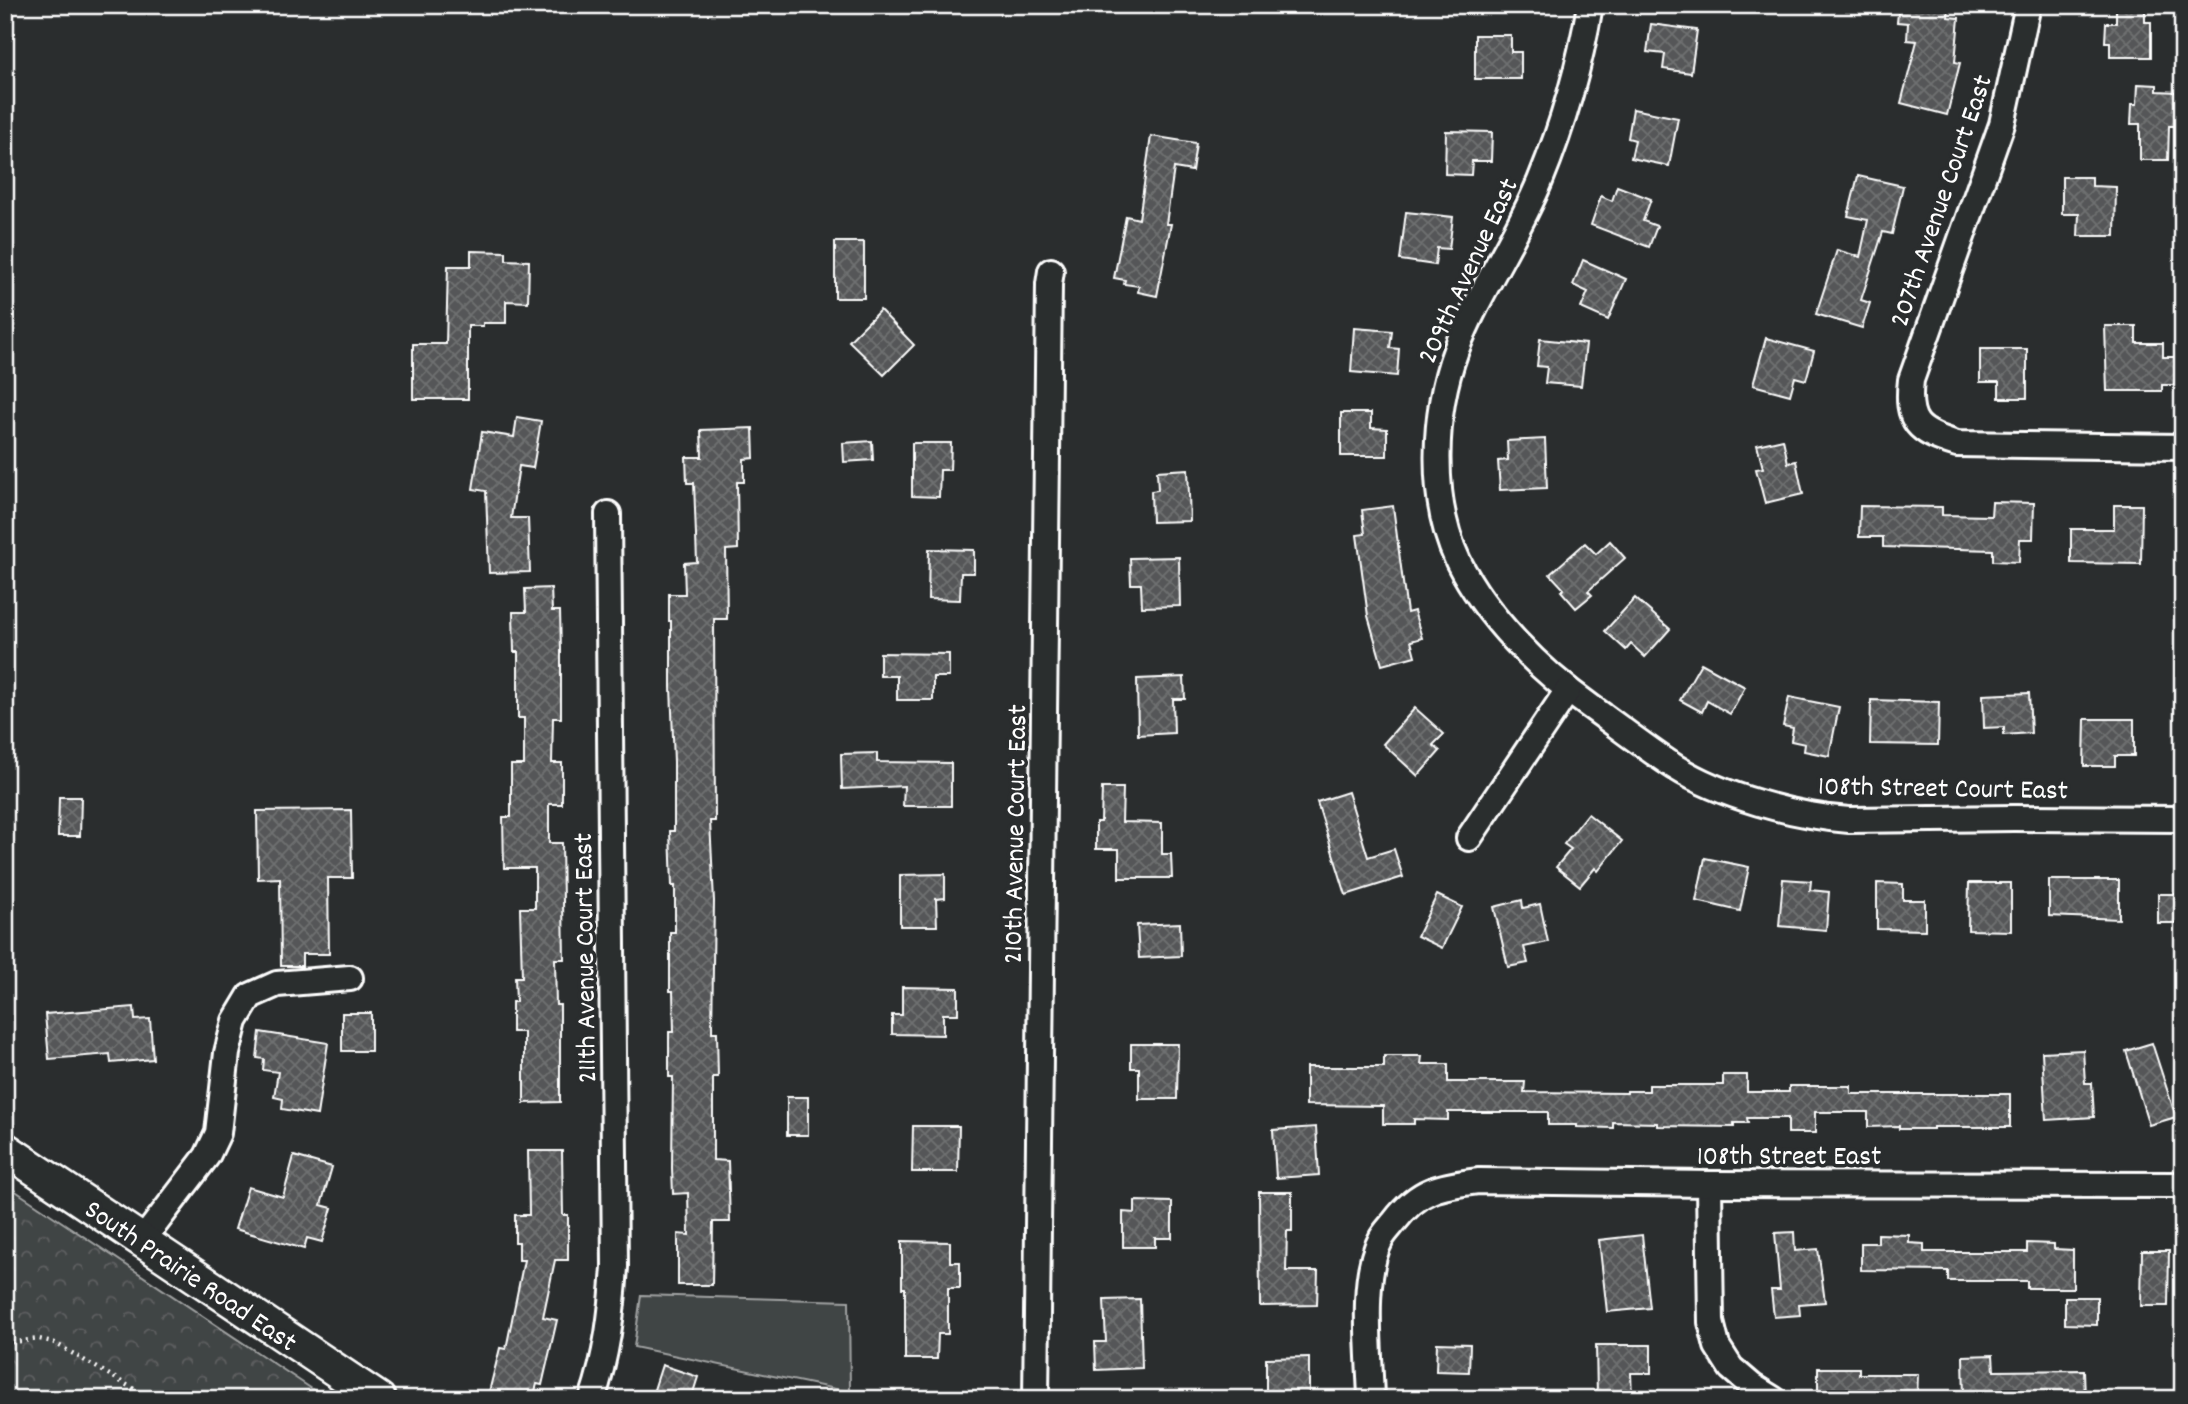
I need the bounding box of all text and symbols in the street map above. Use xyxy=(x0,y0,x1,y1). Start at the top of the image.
street label: 207th Avenue Court East xyxy=(1882,70,2006,333)
street label: 209th Avenue East xyxy=(1410,173,1531,372)
street label: 210th Avenue Court East xyxy=(996,704,1040,964)
street label: 108th Street Court East xyxy=(1818,769,2068,813)
street label: 211th Avenue Court East xyxy=(566,832,610,1084)
street label: 108th Street East xyxy=(1697,1139,1881,1179)
street label: South Prairie Road East xyxy=(75,1192,304,1364)

